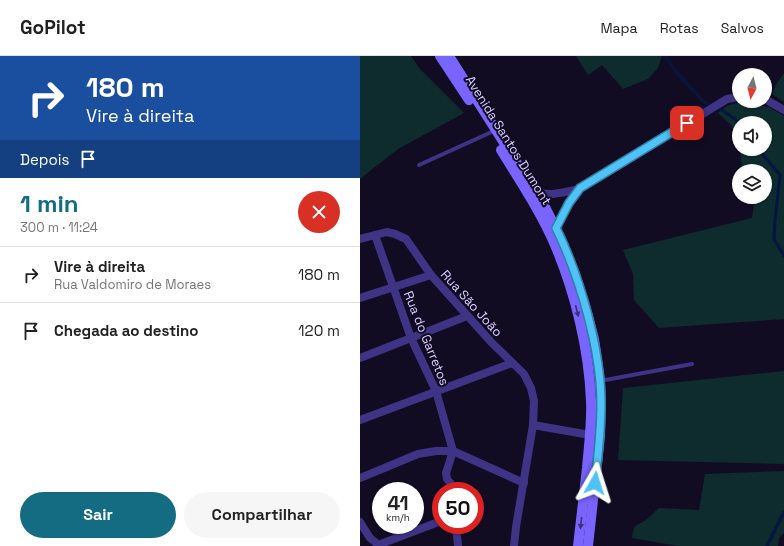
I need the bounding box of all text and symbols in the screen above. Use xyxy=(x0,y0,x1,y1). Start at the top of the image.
text: GoPilot xyxy=(20,15,86,40)
text: Mapa xyxy=(600,19,638,37)
text: Rotas xyxy=(660,19,699,37)
text: Salvos xyxy=(721,19,764,37)
north arrow xyxy=(732,68,772,108)
map controls xyxy=(732,68,772,204)
text: 180 m xyxy=(86,69,165,105)
icon: right xyxy=(20,72,72,124)
street label: Avenida Santos Dumont xyxy=(462,72,555,208)
text: Vire à direita xyxy=(86,104,194,127)
pin xyxy=(670,106,704,140)
icon: arrive xyxy=(676,112,698,134)
button: sound xyxy=(732,116,772,156)
icon: arrive xyxy=(77,148,99,170)
text: Depois xyxy=(20,150,69,169)
button: layers xyxy=(732,164,772,204)
text: 1 min xyxy=(20,188,79,219)
button: close xyxy=(298,191,340,233)
text: 300 m · 11:24 xyxy=(20,219,98,236)
text: Vire à direita xyxy=(54,257,145,276)
icon: right xyxy=(20,264,42,286)
text: 180 m xyxy=(298,265,340,284)
street label: Rua São João xyxy=(437,266,506,340)
text: Rua Valdomiro de Moraes xyxy=(54,276,211,293)
street label: Rua do Garretos xyxy=(400,288,453,388)
one-way arrow xyxy=(574,305,580,317)
icon: arrive xyxy=(20,320,42,342)
text: Chegada ao destino xyxy=(54,321,198,340)
text: 120 m xyxy=(298,321,340,340)
position arrow xyxy=(574,462,616,504)
speed limit sign: 50 xyxy=(432,482,484,534)
text: 41 xyxy=(388,490,409,516)
button: Sair xyxy=(20,492,176,538)
button: Compartilhar xyxy=(184,492,340,538)
text: km/h xyxy=(386,511,410,524)
one-way arrow xyxy=(578,517,584,530)

